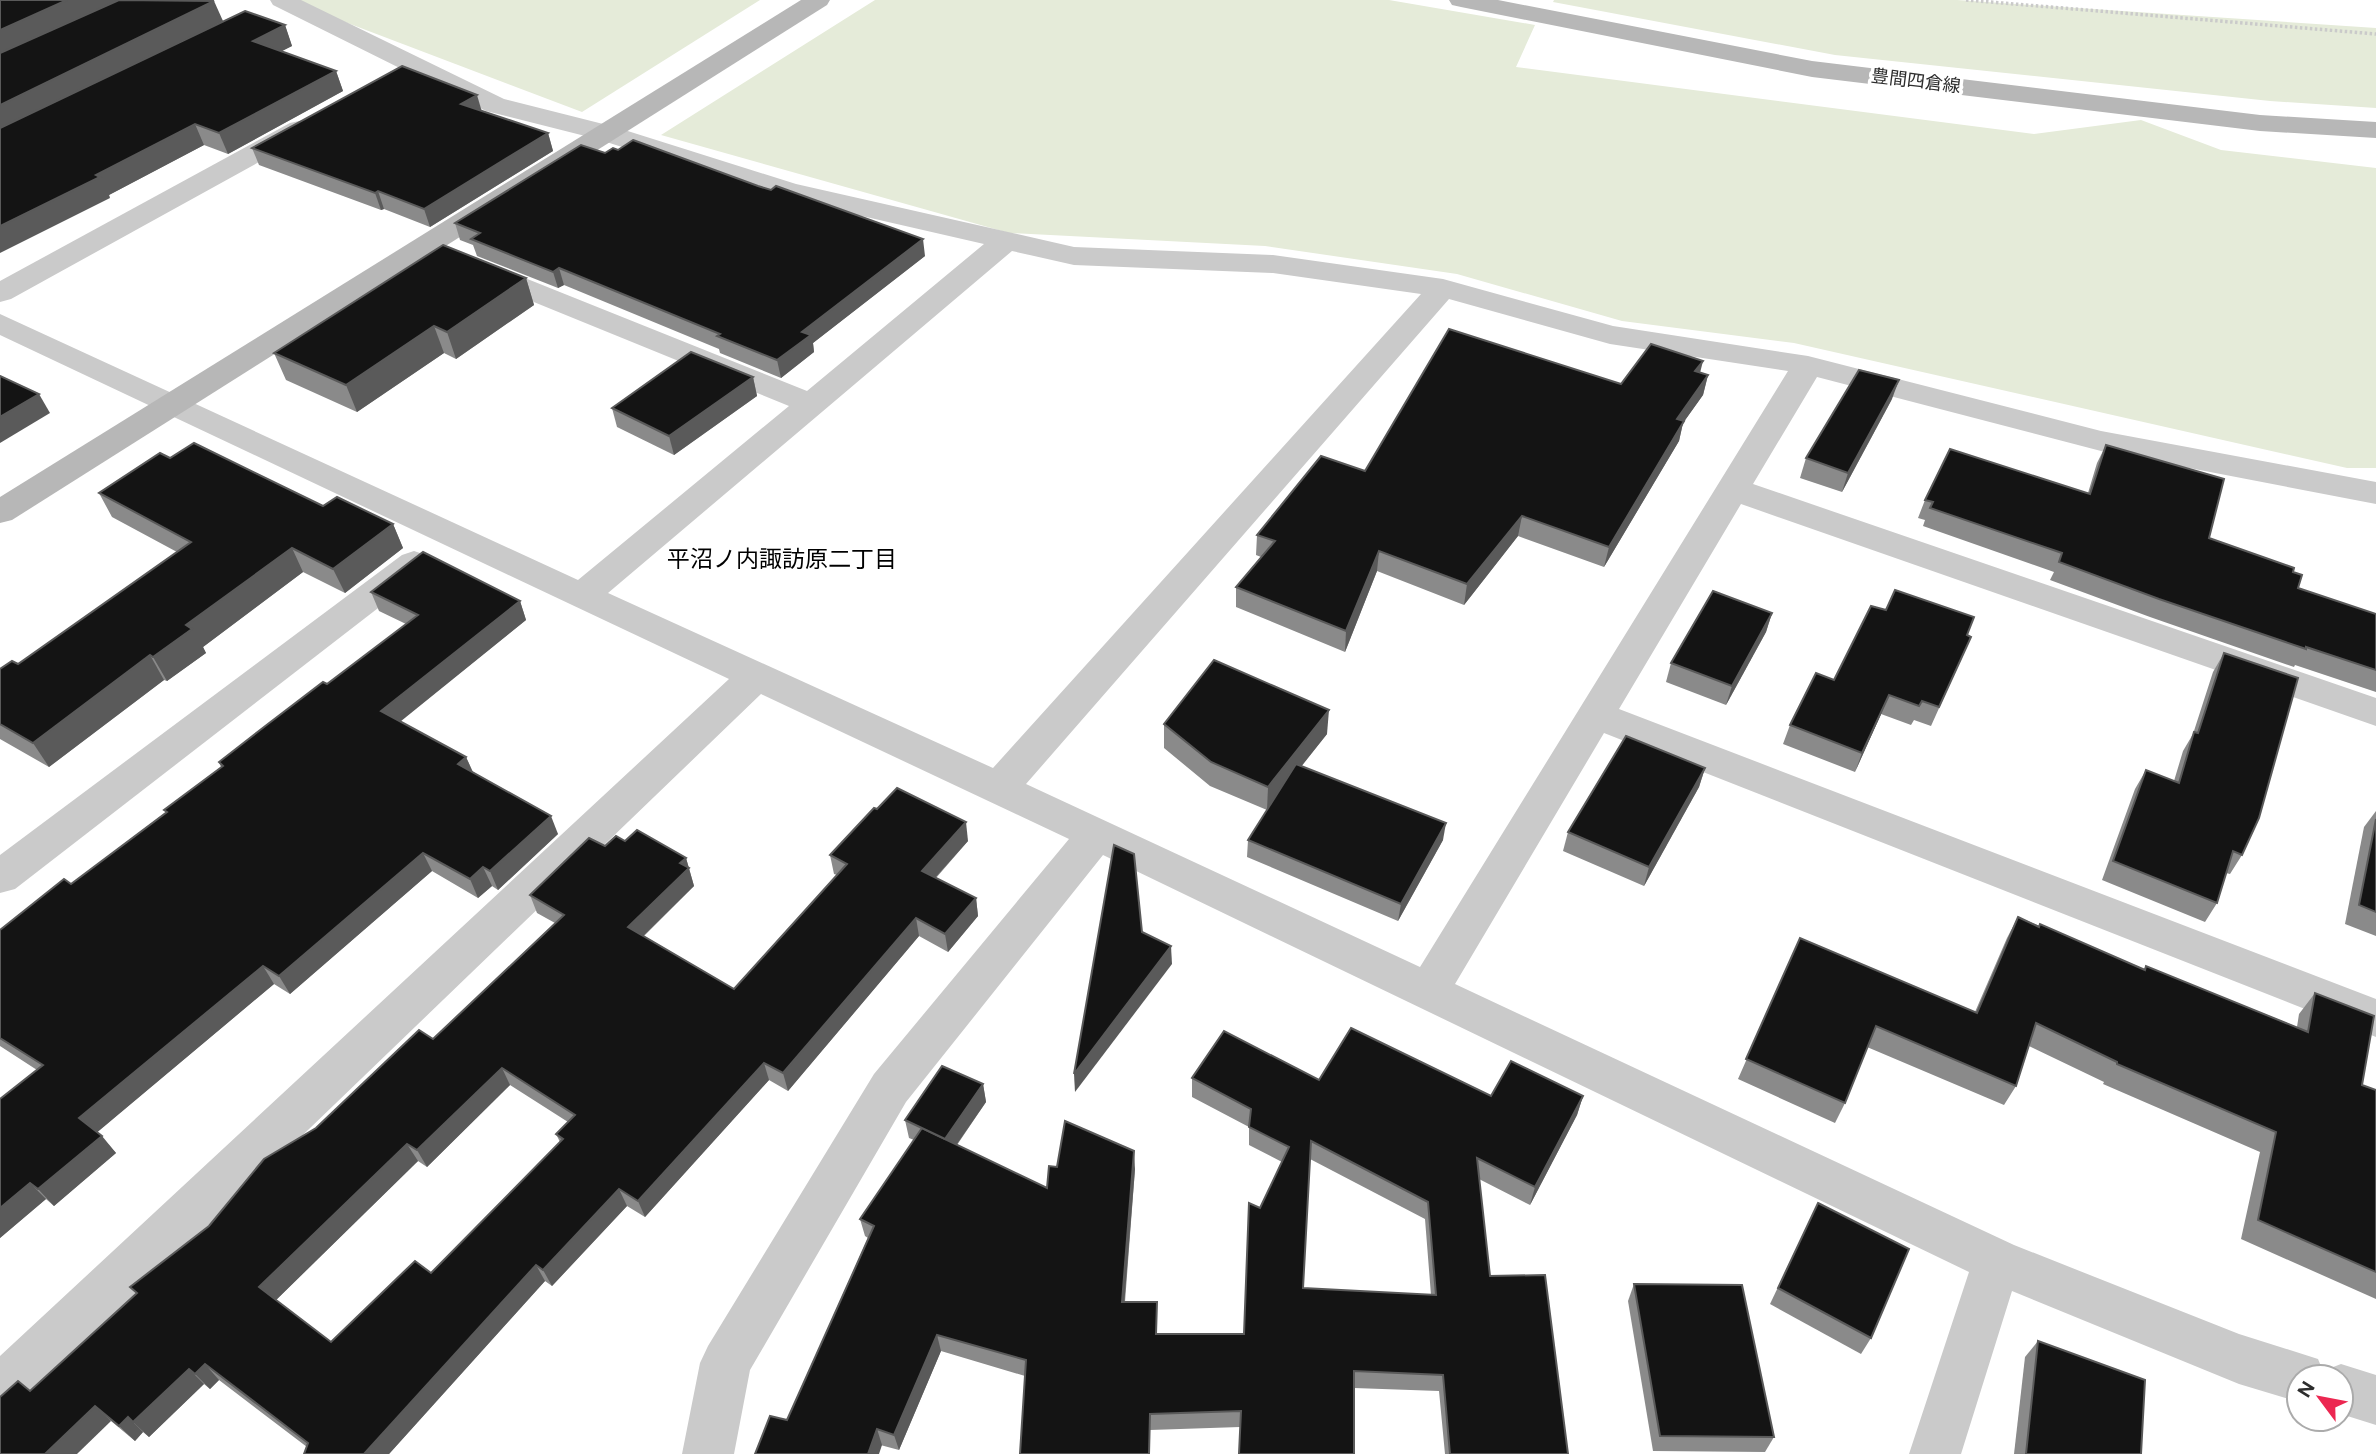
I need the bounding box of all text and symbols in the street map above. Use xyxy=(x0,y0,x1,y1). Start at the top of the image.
street label: 豊間四倉線 xyxy=(1870,65,1962,97)
district label: 平沼ノ内諏訪原二丁目 xyxy=(667,545,897,573)
north arrow xyxy=(2285,1363,2355,1433)
text: N xyxy=(2292,1377,2320,1402)

